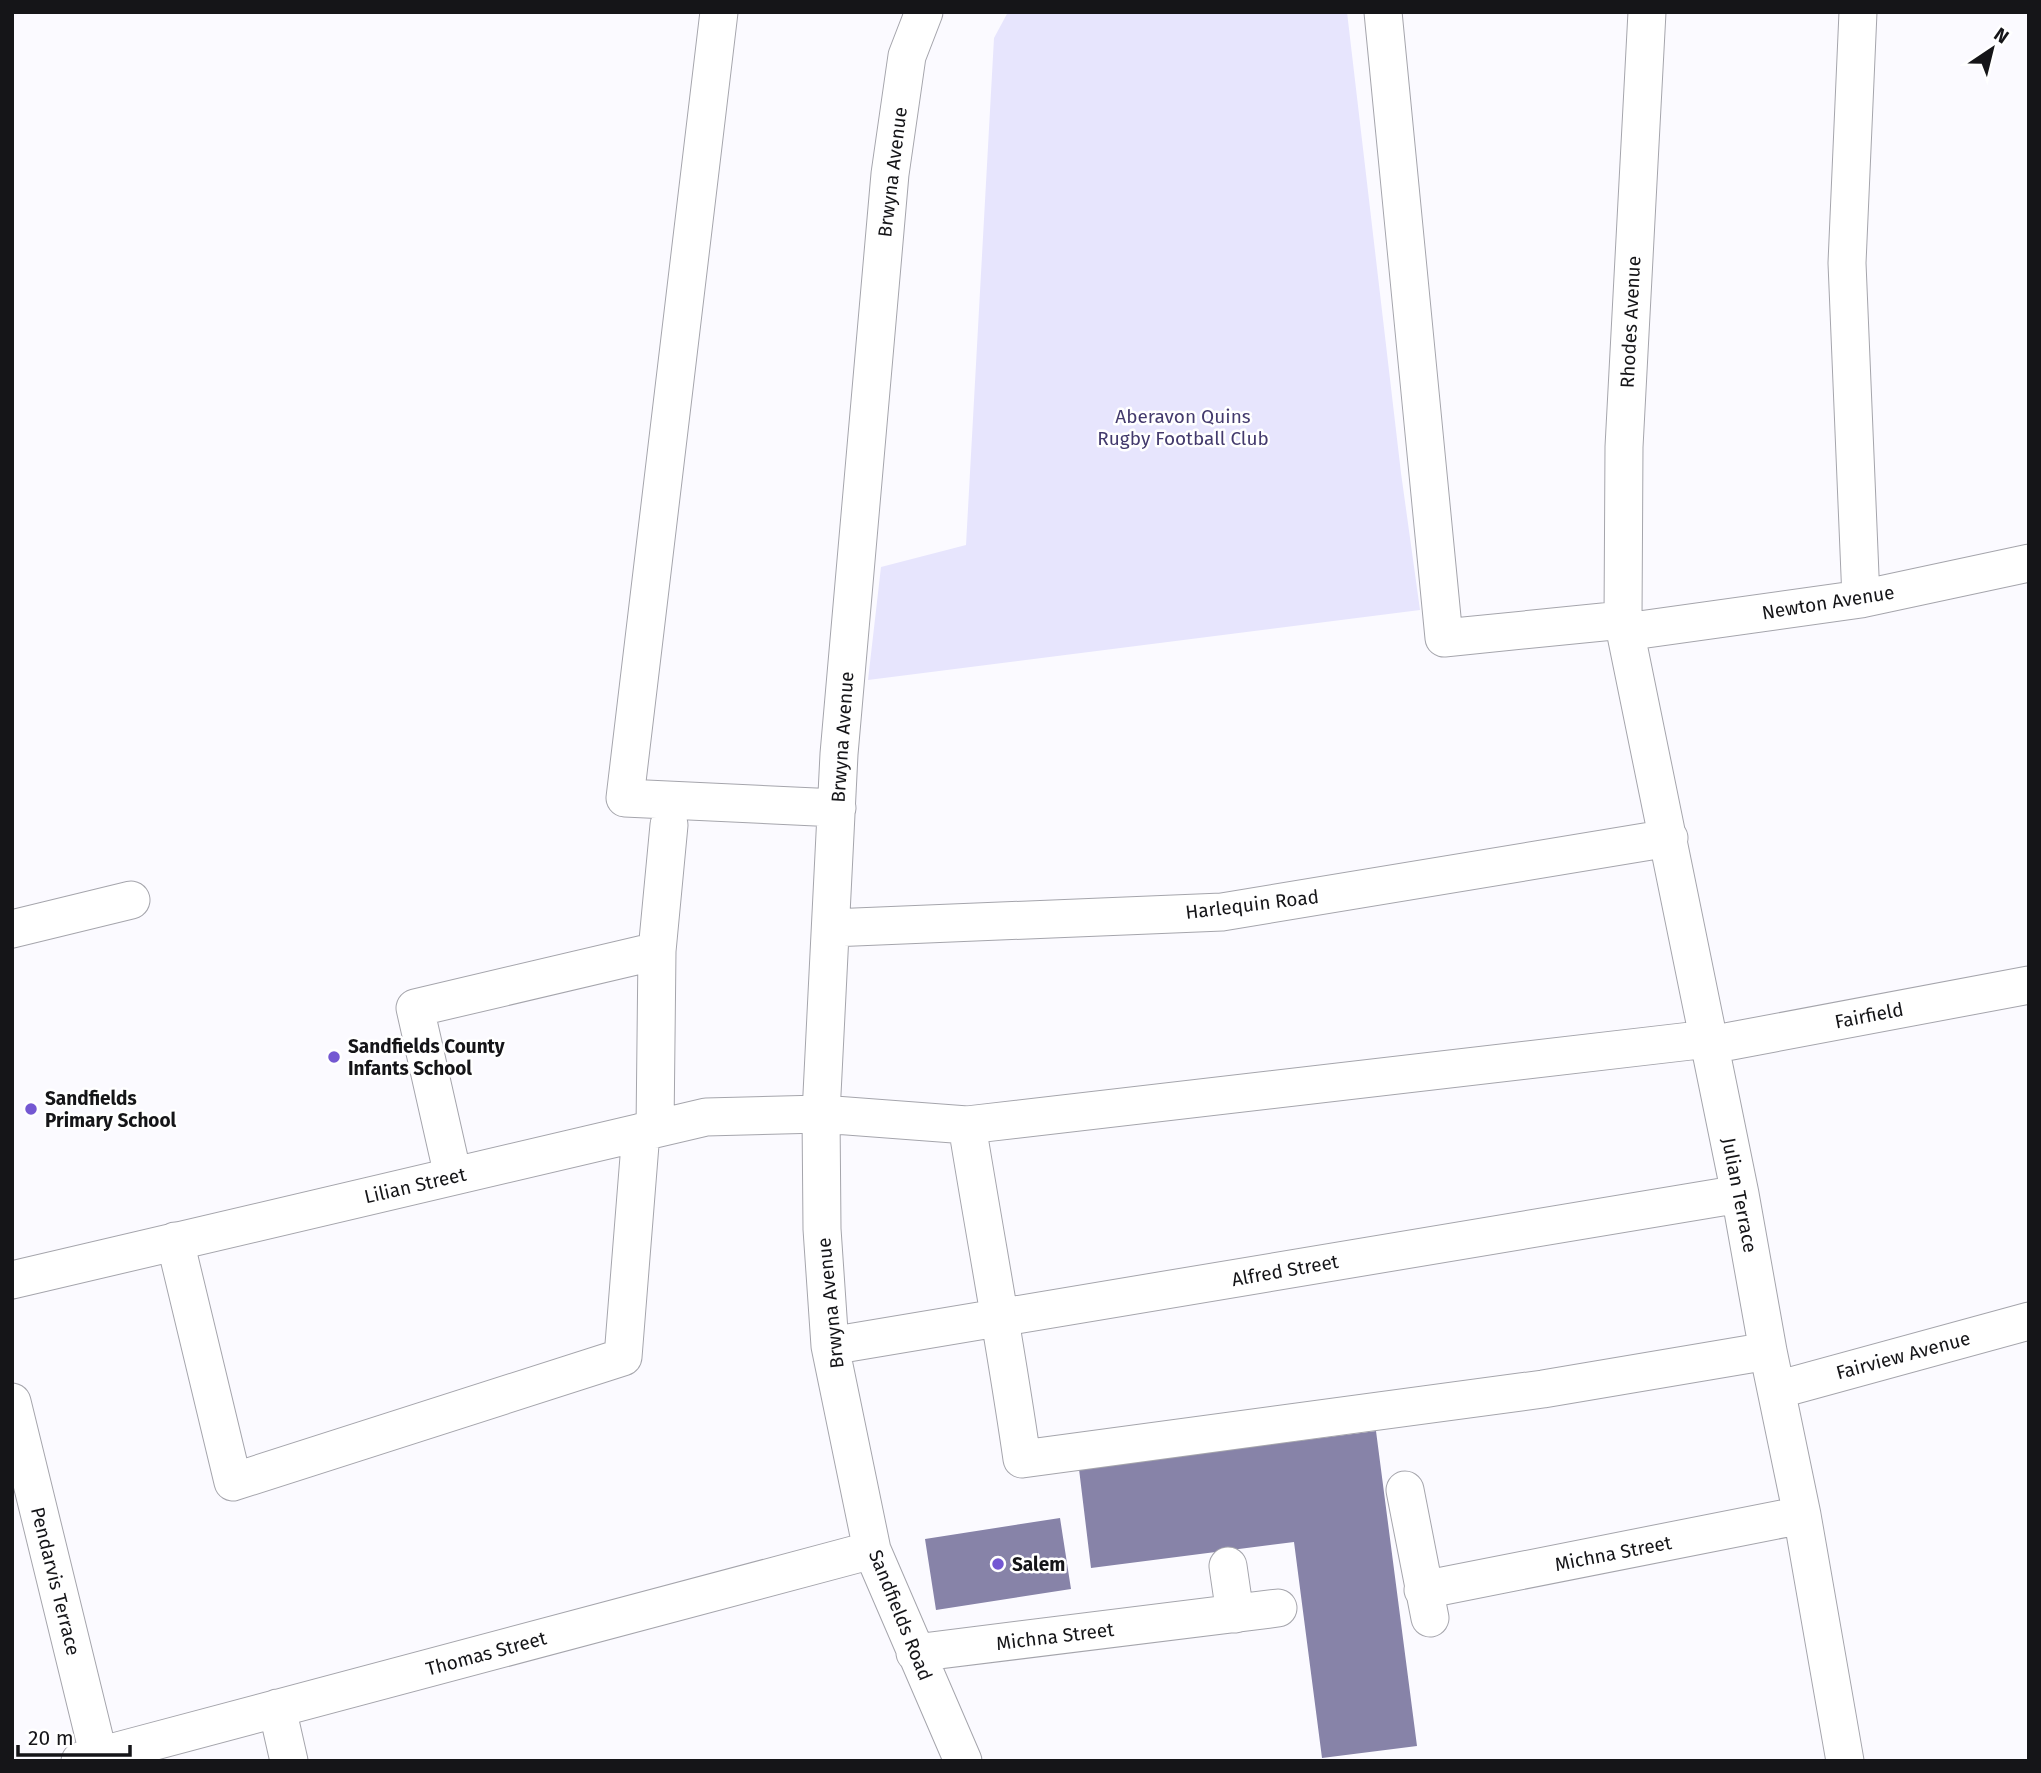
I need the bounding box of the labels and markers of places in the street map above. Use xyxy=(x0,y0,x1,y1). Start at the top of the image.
place label: Sandfields County Infants School xyxy=(348,1035,505,1080)
marker: Sandfields County Infants School xyxy=(326,1049,342,1065)
place label: Sandfields Primary School xyxy=(45,1087,177,1132)
marker: Sandfields Primary School xyxy=(23,1101,39,1117)
place label: Salem xyxy=(1012,1553,1065,1576)
marker: Salem xyxy=(990,1556,1006,1572)

